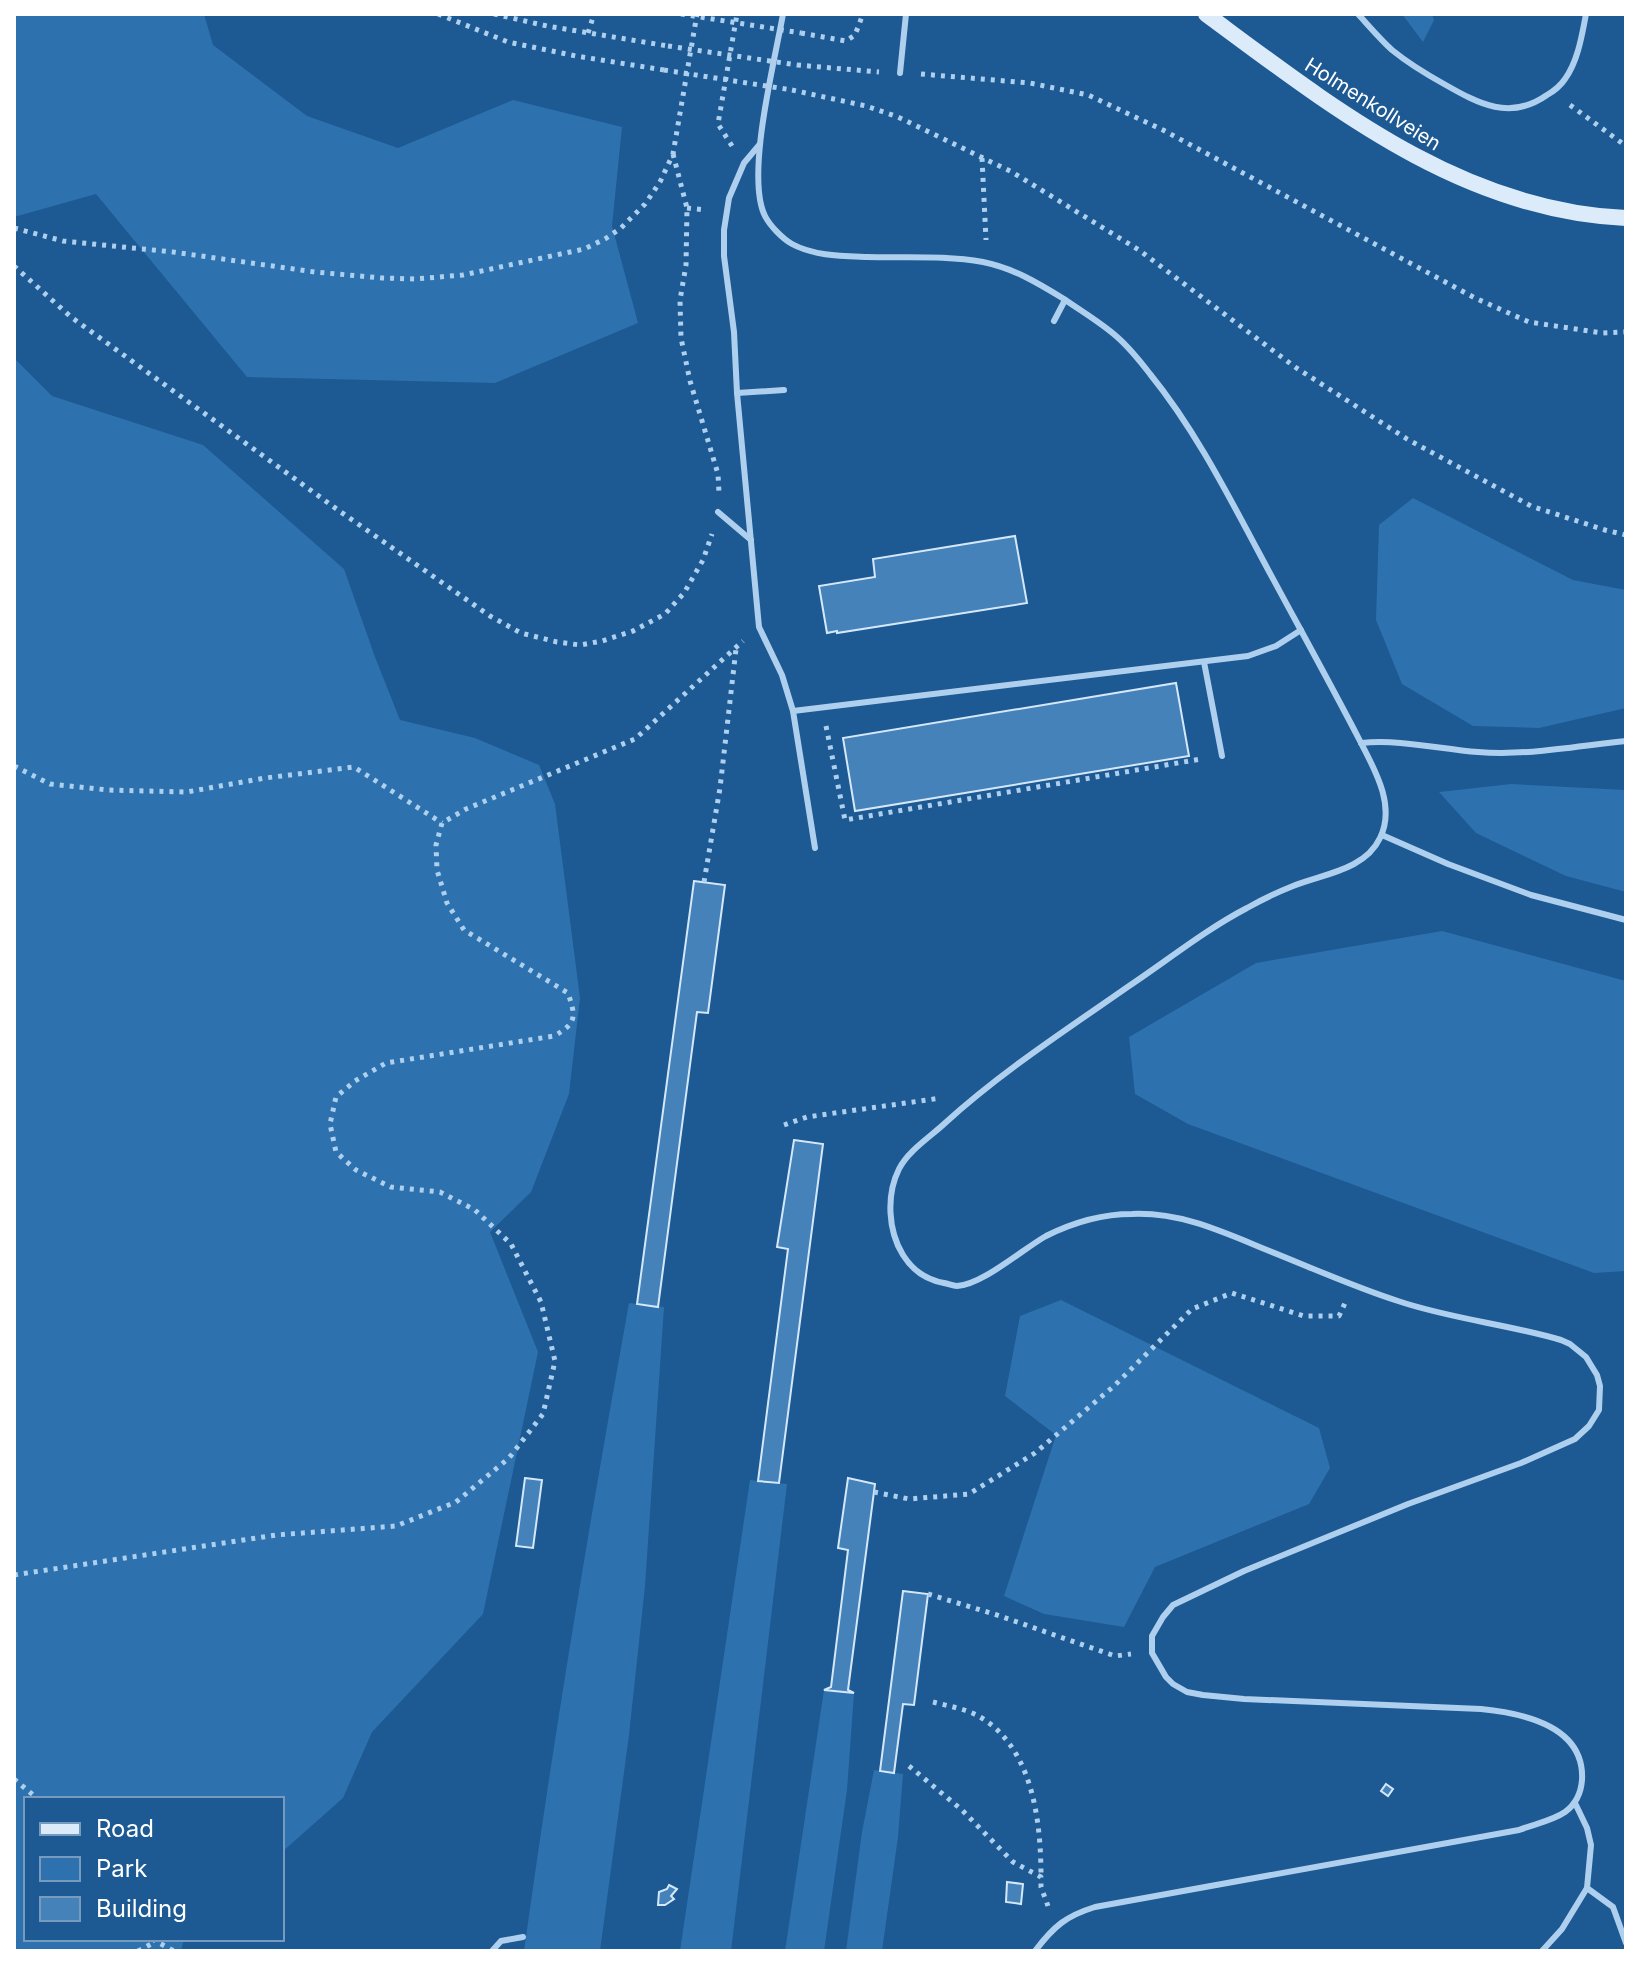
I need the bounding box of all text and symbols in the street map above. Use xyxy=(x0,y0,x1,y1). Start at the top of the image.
street label: Holmenkollveien xyxy=(1301,53,1445,155)
legend xyxy=(24,1797,284,1941)
text: Road xyxy=(96,1814,154,1843)
text: Park xyxy=(96,1854,147,1883)
text: Building xyxy=(96,1894,187,1923)

